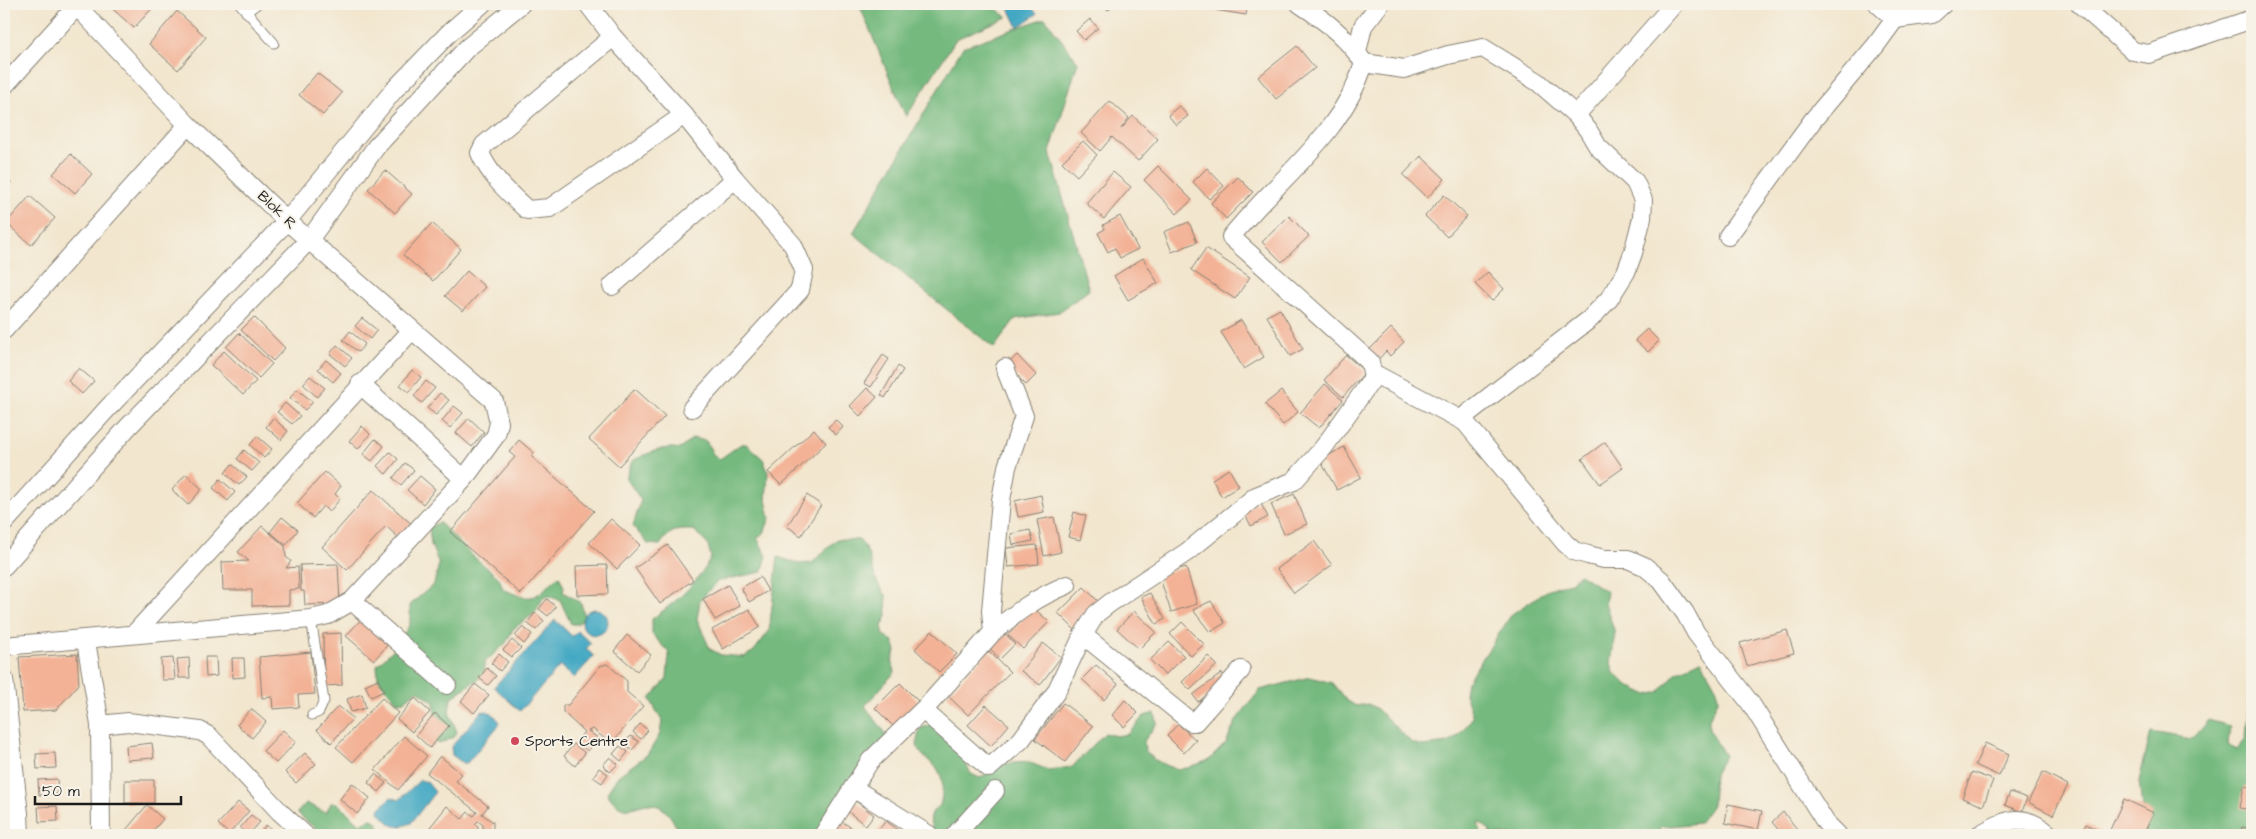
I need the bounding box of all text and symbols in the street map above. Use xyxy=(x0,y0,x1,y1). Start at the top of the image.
street label: Blok R xyxy=(253,186,301,234)
place label: Sports Centre xyxy=(525,731,628,752)
marker: Sports Centre xyxy=(509,735,521,747)
scale bar xyxy=(35,774,181,806)
text: 50 m xyxy=(42,781,80,802)

